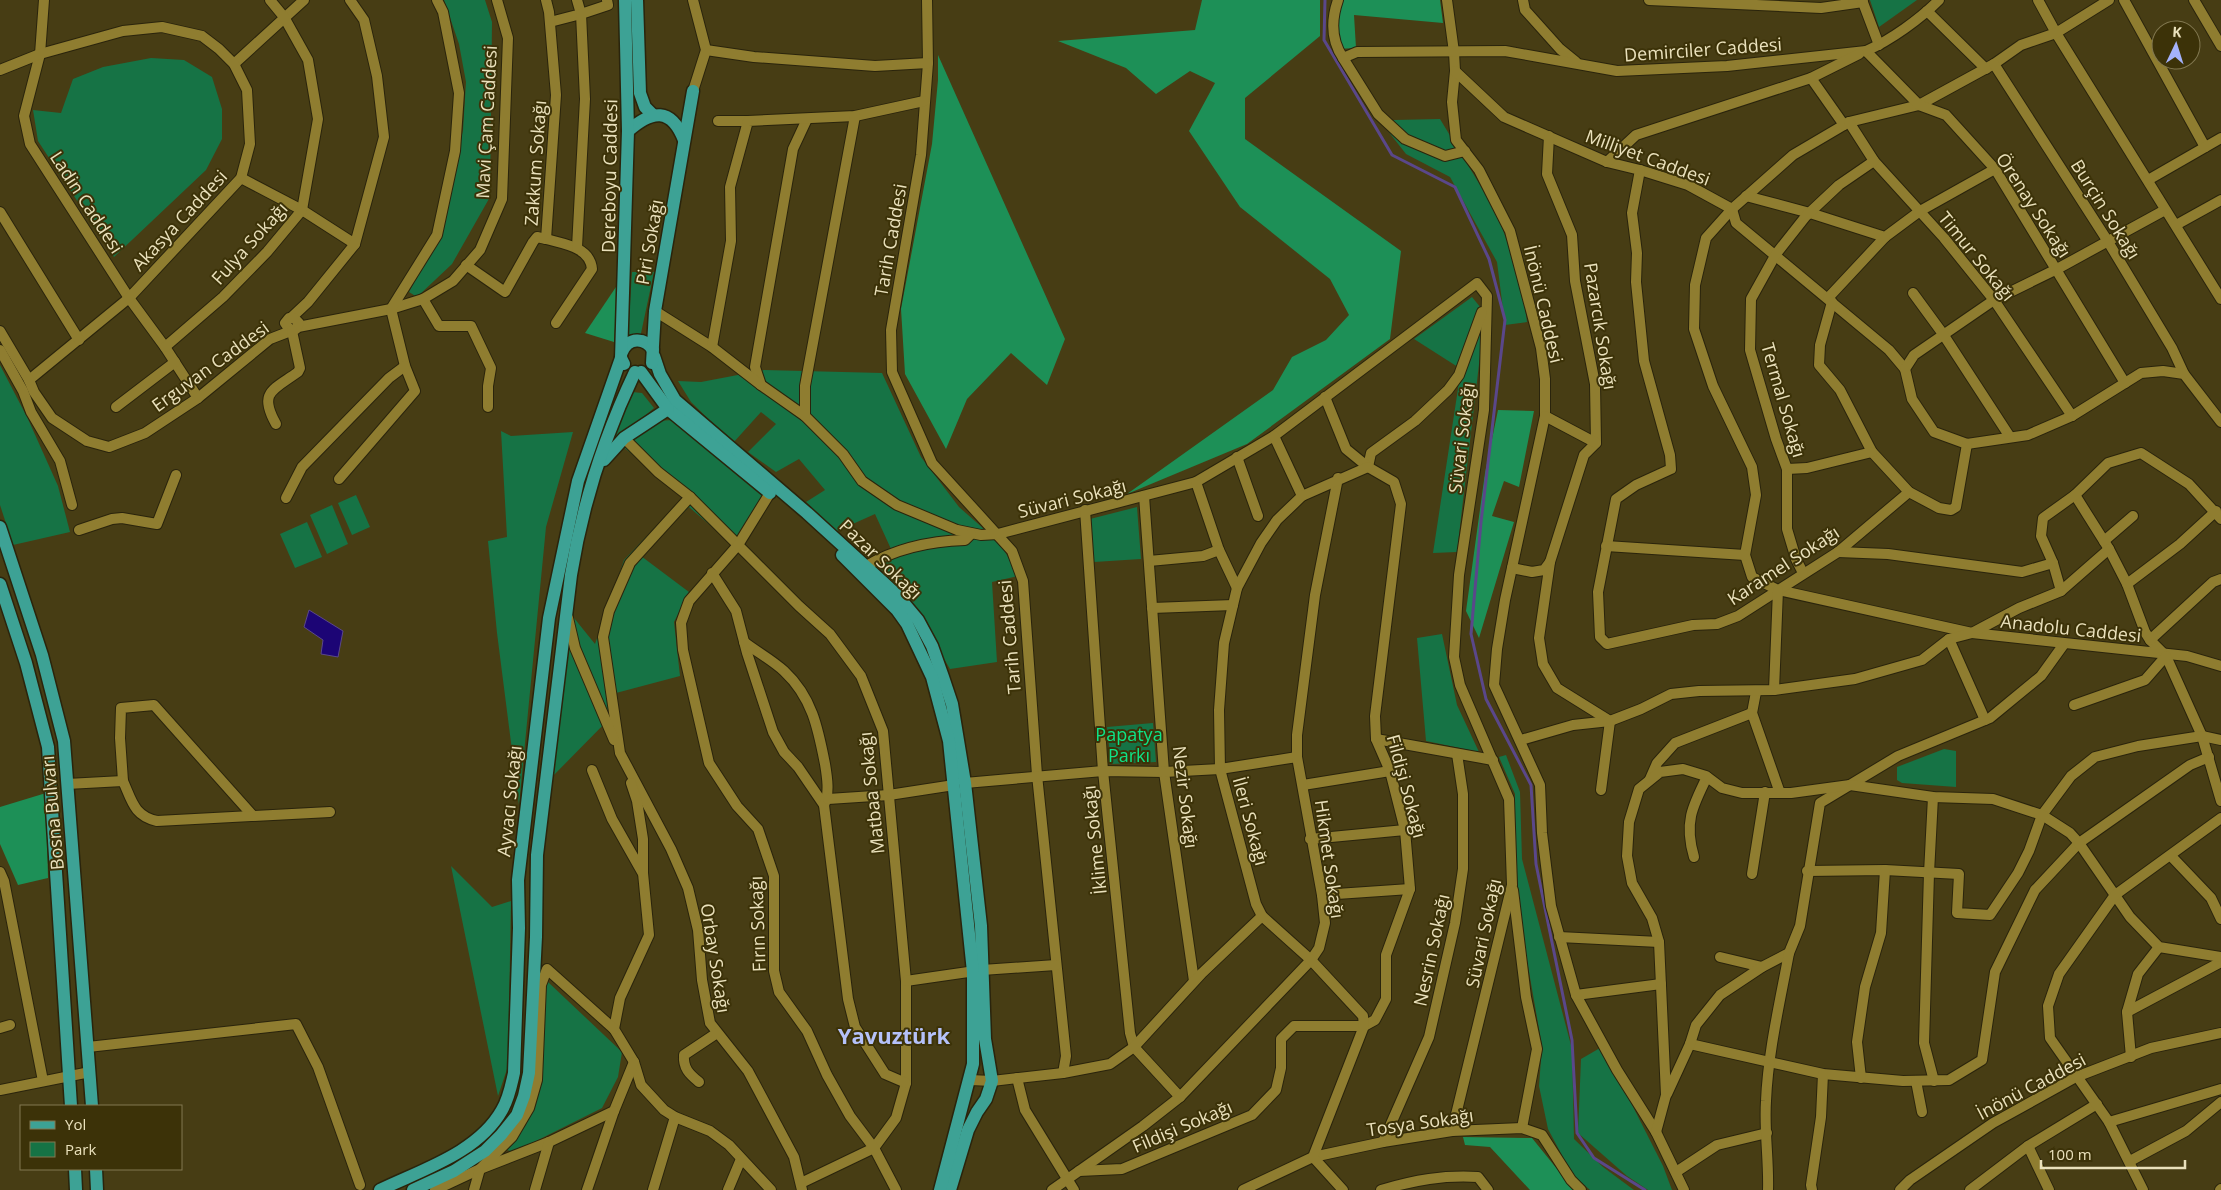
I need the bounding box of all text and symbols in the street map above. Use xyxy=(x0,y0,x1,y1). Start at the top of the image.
north arrow xyxy=(2151,20,2201,70)
text: K xyxy=(2172,22,2183,41)
street label: Demirciler Caddesi xyxy=(1623,32,1783,66)
street label: Mavi Çam Caddesi xyxy=(470,45,502,199)
street label: Zakkum Sokağı xyxy=(519,99,551,227)
street label: Dereboyu Caddesi xyxy=(596,99,622,253)
street label: Milliyet Caddesi xyxy=(1582,123,1714,191)
street label: Ladin Caddesi xyxy=(45,146,129,258)
street label: Örenay Sokağı xyxy=(1991,148,2077,262)
street label: Burçin Sokağı xyxy=(2066,155,2146,263)
street label: Akasya Caddesi xyxy=(126,164,232,276)
street label: Tarih Caddesi xyxy=(868,182,912,298)
street label: Fulya Sokağı xyxy=(206,197,292,289)
street label: Piri Sokağı xyxy=(630,197,668,287)
street label: Timur Sokağı xyxy=(1933,206,2021,306)
street label: İnönü Caddesi xyxy=(1519,243,1569,365)
street label: Pazarcık Sokağı xyxy=(1579,261,1623,391)
street label: Erguvan Caddesi xyxy=(147,315,273,417)
street label: Termal Sokağı xyxy=(1756,340,1812,460)
street label: Süvari Sokağı xyxy=(1442,381,1480,495)
street label: Süvari Sokağı xyxy=(1015,473,1129,523)
street label: Pazar Sokağı xyxy=(835,514,927,604)
street label: Karamel Sokağı xyxy=(1722,520,1844,610)
street label: Tarih Caddesi xyxy=(992,579,1026,695)
street label: Anadolu Caddesi xyxy=(2000,609,2142,647)
park label: Papatya Parkı xyxy=(1095,722,1163,767)
street label: Matbaa Sokağı xyxy=(853,731,889,855)
street label: Fildişi Sokağı xyxy=(1382,732,1432,840)
street label: Ayvacı Sokağı xyxy=(491,744,527,858)
street label: Nezir Sokağı xyxy=(1168,744,1204,850)
street label: Bosna Bulvarı xyxy=(35,755,69,871)
street label: İleri Sokağı xyxy=(1228,774,1274,868)
street label: İklime Sokağı xyxy=(1076,784,1112,896)
street label: Hikmet Sokağı xyxy=(1310,798,1350,920)
street label: Fırın Sokağı xyxy=(743,876,771,972)
street label: Süvari Sokağı xyxy=(1460,876,1506,990)
street label: Nesrin Sokağı xyxy=(1407,892,1455,1008)
street label: Orbay Sokağı xyxy=(696,902,736,1014)
district label: Yavuztürk xyxy=(838,1020,951,1050)
street label: İnönü Caddesi xyxy=(1972,1047,2090,1125)
street label: Fildişi Sokağı xyxy=(1128,1094,1236,1158)
street label: Tosya Sokağı xyxy=(1365,1103,1475,1141)
legend xyxy=(20,1105,182,1170)
text: Yol xyxy=(65,1114,86,1134)
scale bar xyxy=(2041,1138,2185,1170)
text: Park xyxy=(65,1139,96,1159)
text: 100 m xyxy=(2048,1144,2092,1164)

